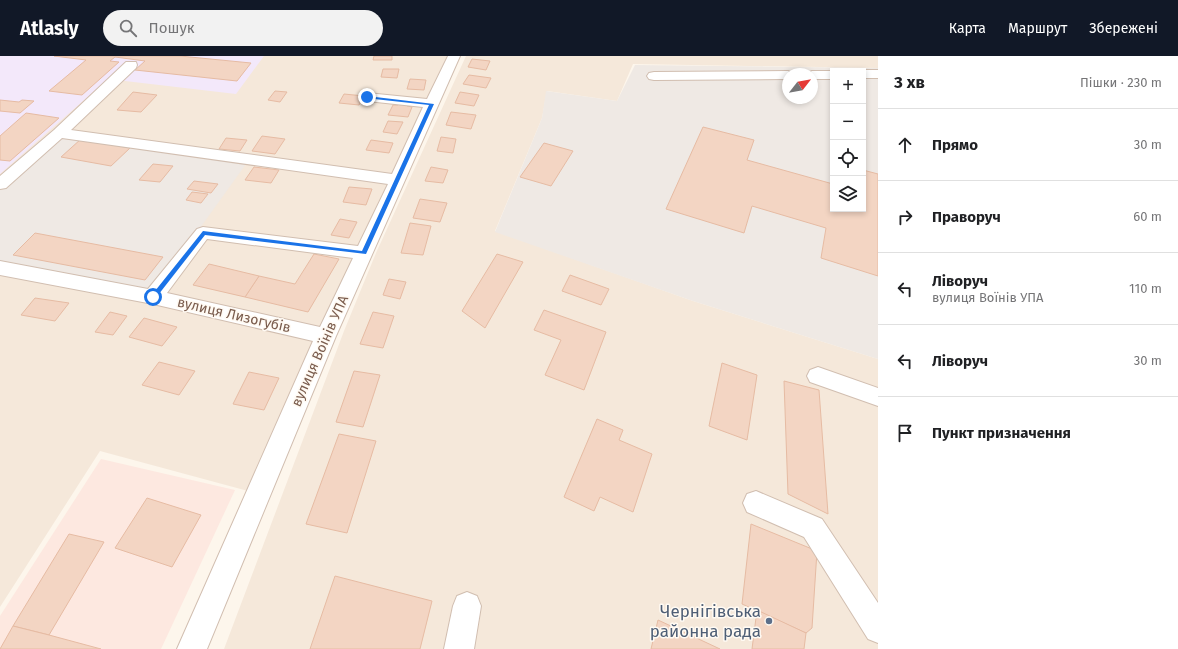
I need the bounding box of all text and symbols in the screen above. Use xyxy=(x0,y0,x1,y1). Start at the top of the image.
search box xyxy=(103,10,383,46)
text: Atlasly xyxy=(20,17,79,40)
icon: search xyxy=(117,17,139,39)
text: Пошук xyxy=(149,19,195,37)
text: Карта xyxy=(949,20,986,37)
text: Маршрут xyxy=(1008,20,1067,37)
text: Збережені xyxy=(1089,20,1158,37)
north arrow xyxy=(782,68,818,104)
map controls xyxy=(830,68,866,212)
button: + xyxy=(830,68,866,104)
text: 3 хв xyxy=(894,72,925,93)
text: Пішки · 230 m xyxy=(1080,75,1162,90)
route end xyxy=(358,88,376,106)
button: − xyxy=(830,104,866,140)
icon: ahead xyxy=(894,134,916,156)
text: Прямо xyxy=(932,136,978,154)
text: 30 m xyxy=(1134,137,1162,152)
button: locate xyxy=(830,140,866,176)
button: layers xyxy=(830,176,866,212)
icon: right xyxy=(894,206,916,228)
text: Праворуч xyxy=(932,208,1001,226)
text: 60 m xyxy=(1133,209,1162,224)
text: Ліворуч xyxy=(932,272,988,290)
icon: left xyxy=(894,278,916,300)
text: 110 m xyxy=(1129,281,1162,296)
route start xyxy=(144,288,162,306)
text: вулиця Воїнів УПА xyxy=(932,290,1043,305)
street label: вулиця Воїнів УПА xyxy=(288,293,352,409)
street label: вулиця Лизогубів xyxy=(176,294,293,336)
icon: left xyxy=(894,350,916,372)
text: Ліворуч xyxy=(932,352,988,370)
text: 30 m xyxy=(1134,353,1162,368)
icon: arrive xyxy=(894,422,916,444)
text: Пункт призначення xyxy=(932,424,1071,442)
place label: Чернігівська районна рада xyxy=(650,601,761,642)
marker: Чернігівська районна рада xyxy=(764,616,774,626)

